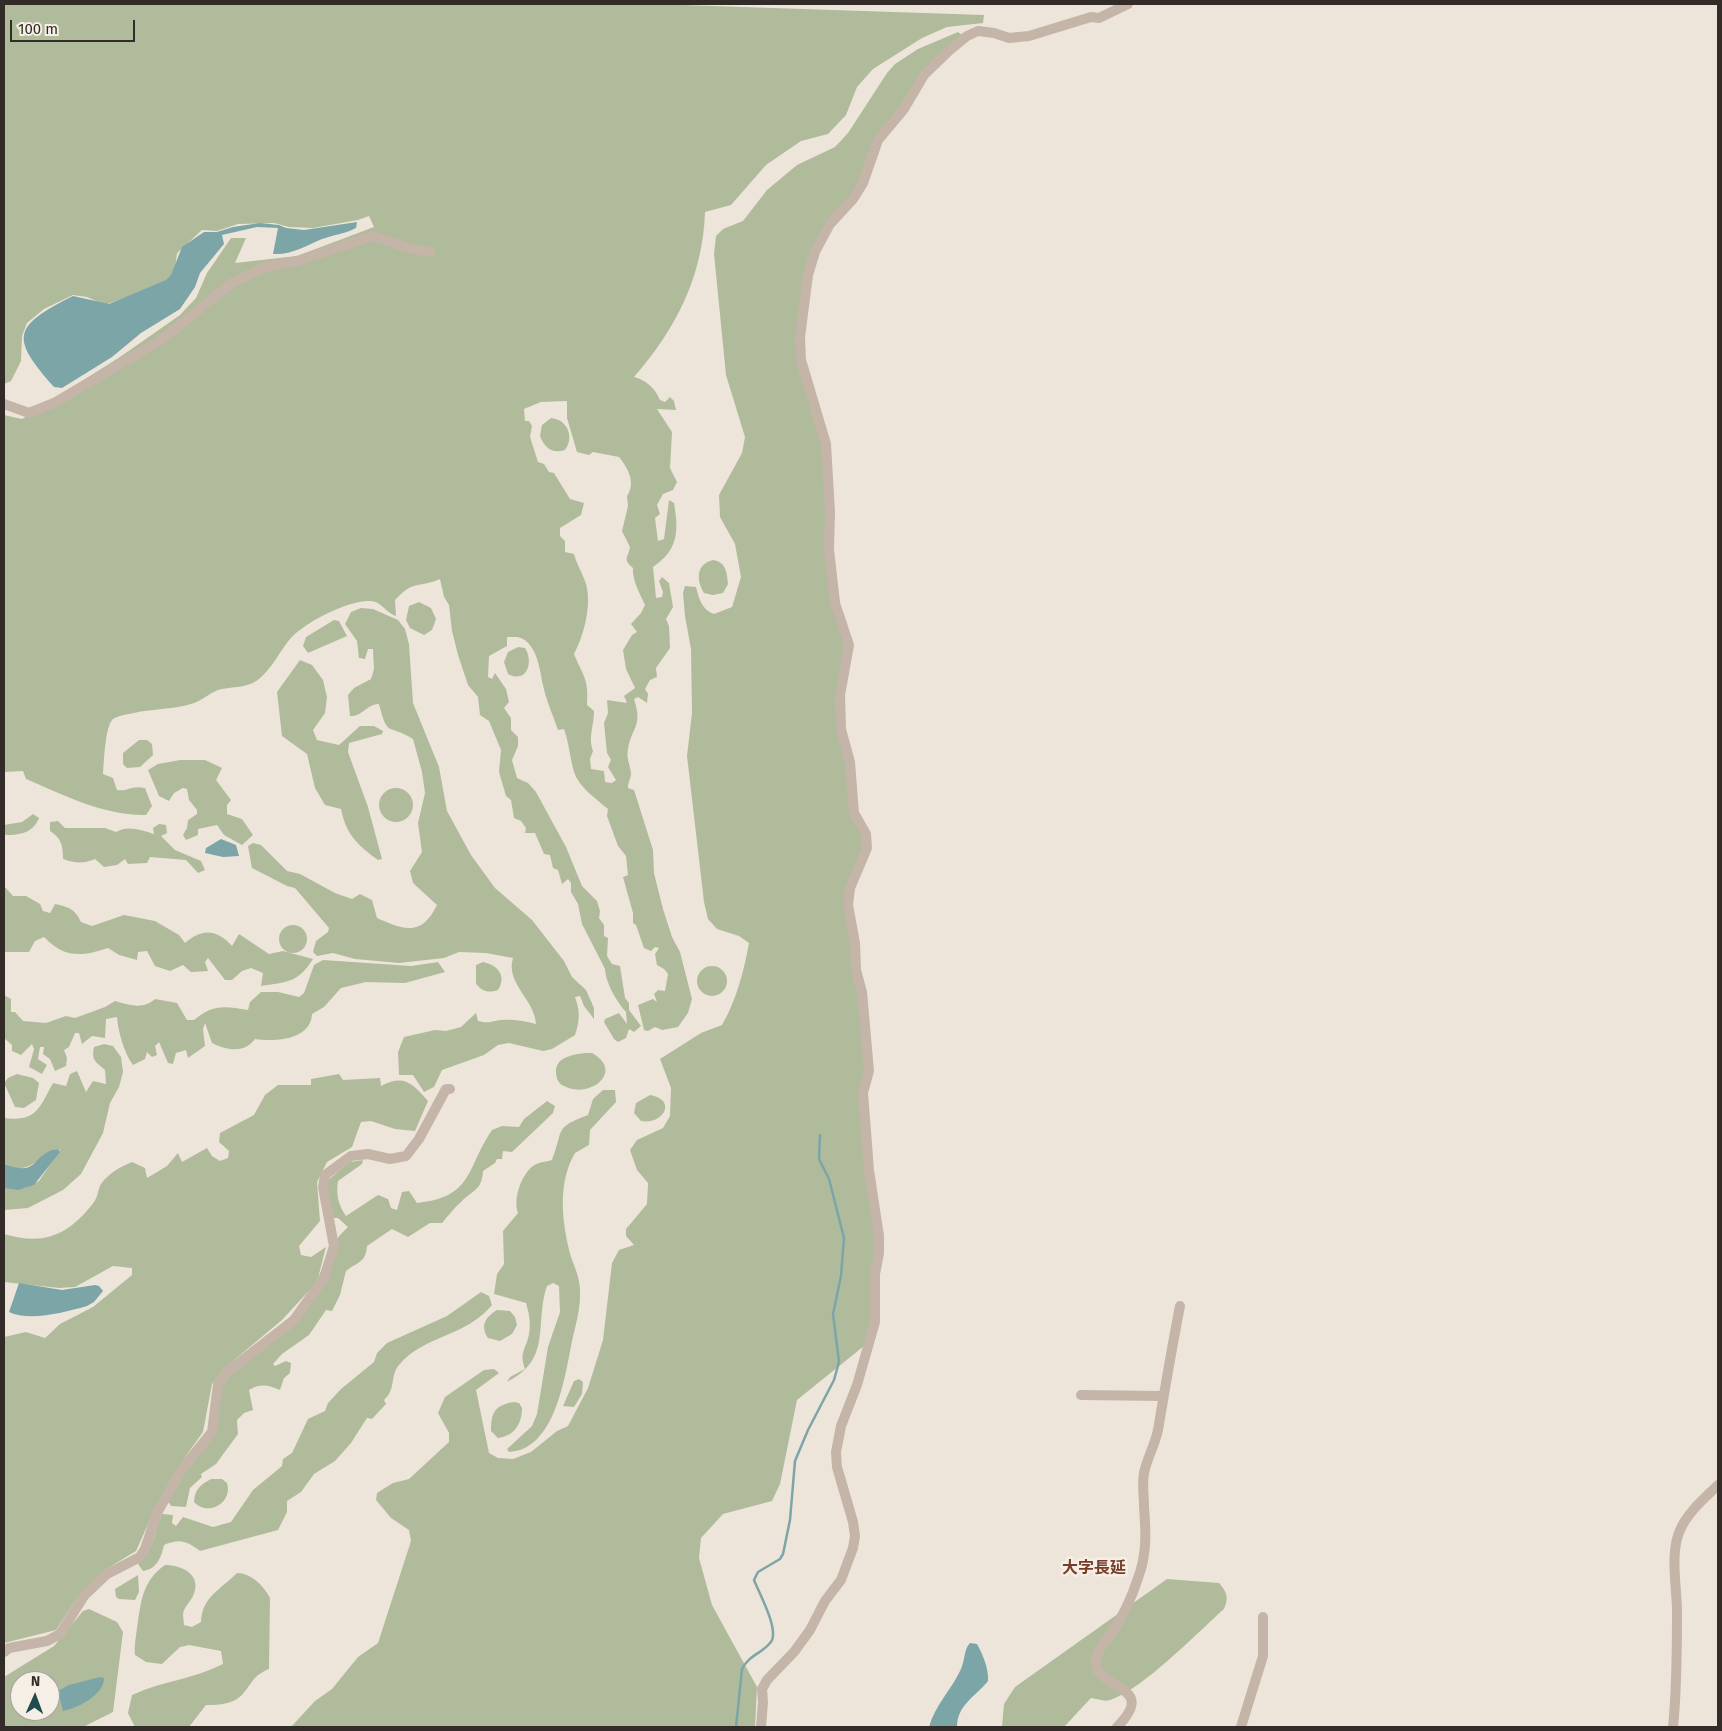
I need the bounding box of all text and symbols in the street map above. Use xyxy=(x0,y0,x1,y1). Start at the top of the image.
scale bar xyxy=(12,10,138,42)
text: 100 m xyxy=(18,20,58,38)
district label: 大字長延 xyxy=(1062,1559,1126,1579)
north arrow xyxy=(10,1671,60,1721)
text: N xyxy=(31,1673,40,1690)

